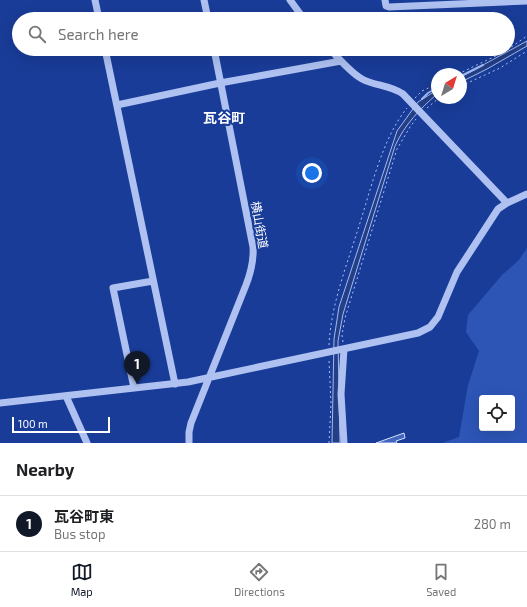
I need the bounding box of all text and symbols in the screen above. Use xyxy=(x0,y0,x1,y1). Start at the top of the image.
search box xyxy=(12,12,515,56)
icon: search xyxy=(26,23,48,45)
text: Search here xyxy=(58,25,139,43)
north arrow xyxy=(431,68,467,104)
district label: 瓦谷町 xyxy=(203,109,245,126)
your location xyxy=(302,163,322,183)
street label: 横山街道 xyxy=(249,200,271,250)
pin: 1 xyxy=(124,351,150,384)
map controls xyxy=(479,395,515,431)
button: locate xyxy=(479,395,515,431)
scale bar xyxy=(12,415,110,434)
text: 100 m xyxy=(18,417,48,430)
text: Nearby xyxy=(16,459,74,479)
text: 瓦谷町東 xyxy=(54,507,114,525)
text: 1 xyxy=(26,516,32,532)
text: 280 m xyxy=(474,516,511,532)
text: Bus stop xyxy=(54,526,105,542)
tab: Map xyxy=(71,561,93,598)
tab: Directions xyxy=(234,561,285,598)
tab: Saved xyxy=(426,561,456,598)

